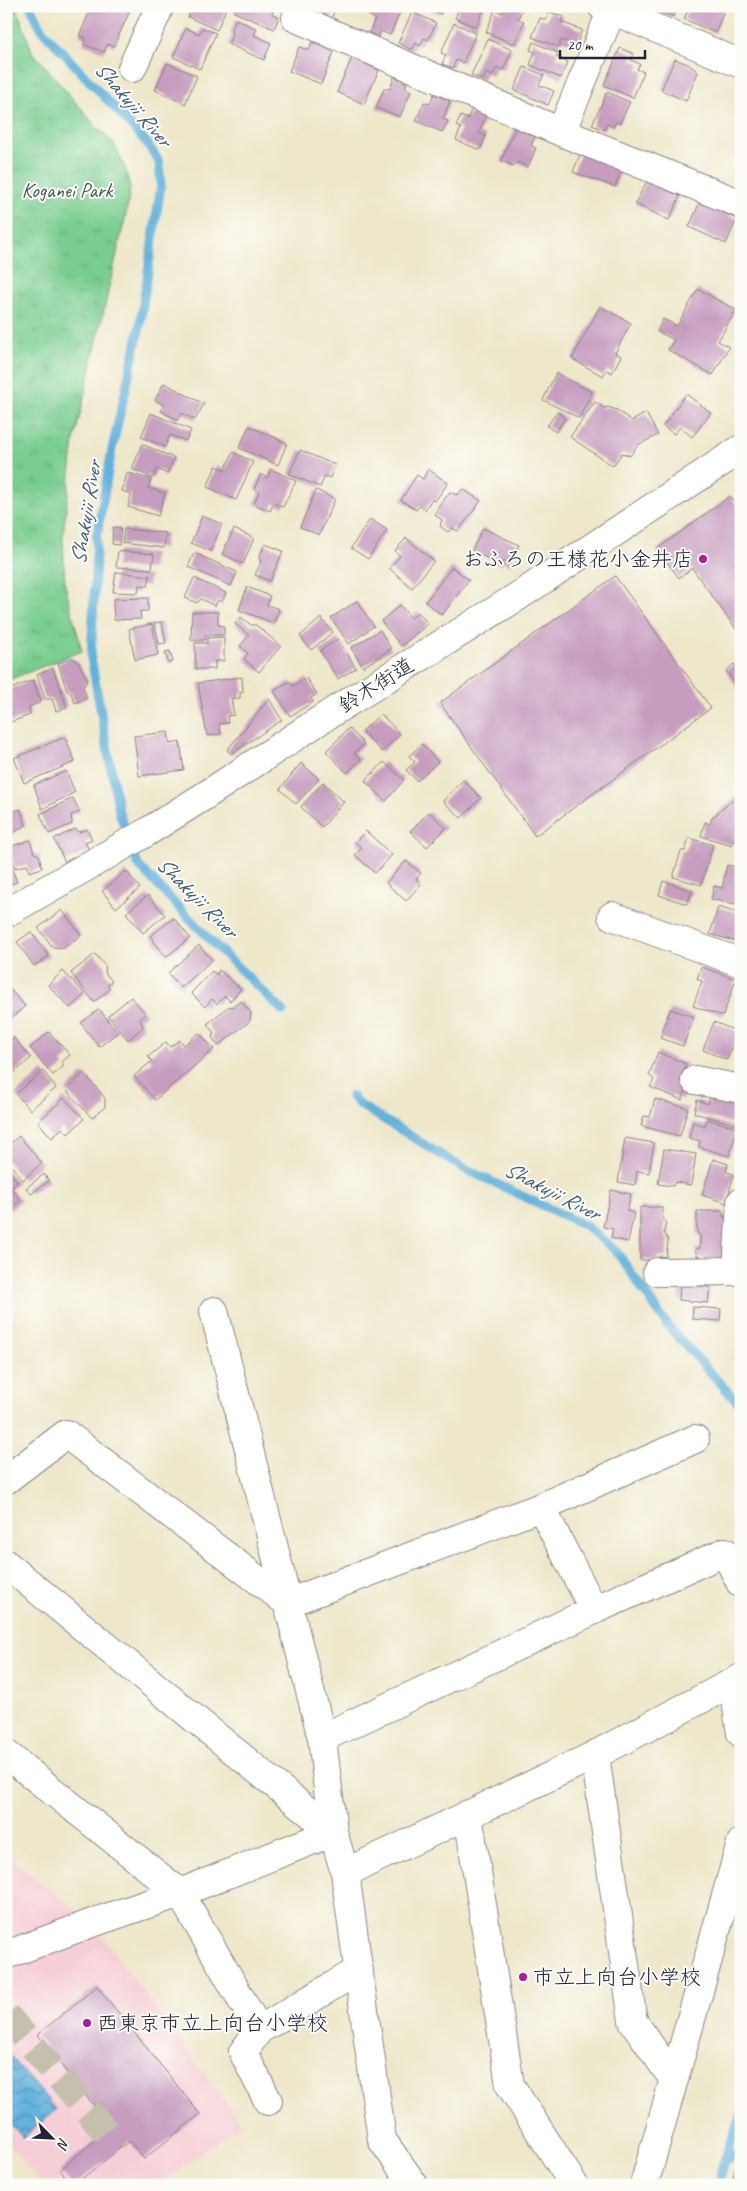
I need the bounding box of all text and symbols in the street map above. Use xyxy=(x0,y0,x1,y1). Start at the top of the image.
scale bar xyxy=(560,28,644,60)
text: 20 m xyxy=(567,36,594,55)
water label: Shakujii River xyxy=(88,56,180,155)
park label: Koganei Park xyxy=(22,177,114,203)
water label: Shakujii River xyxy=(64,457,108,566)
place label: おふろの王様花小金井店 xyxy=(462,546,693,572)
marker: おふろの王様花小金井店 xyxy=(697,553,709,565)
street label: 鈴木街道 xyxy=(333,652,419,718)
water label: Shakujii River xyxy=(151,851,246,946)
water label: Shakujii River xyxy=(500,1155,607,1228)
place label: 市立上向台小学校 xyxy=(533,1964,701,1990)
marker: 市立上向台小学校 xyxy=(517,1971,529,1983)
place label: 西東京市立上向台小学校 xyxy=(97,2010,328,2036)
marker: 西東京市立上向台小学校 xyxy=(81,2017,93,2029)
north arrow xyxy=(28,2114,78,2164)
text: N xyxy=(53,2136,73,2153)

